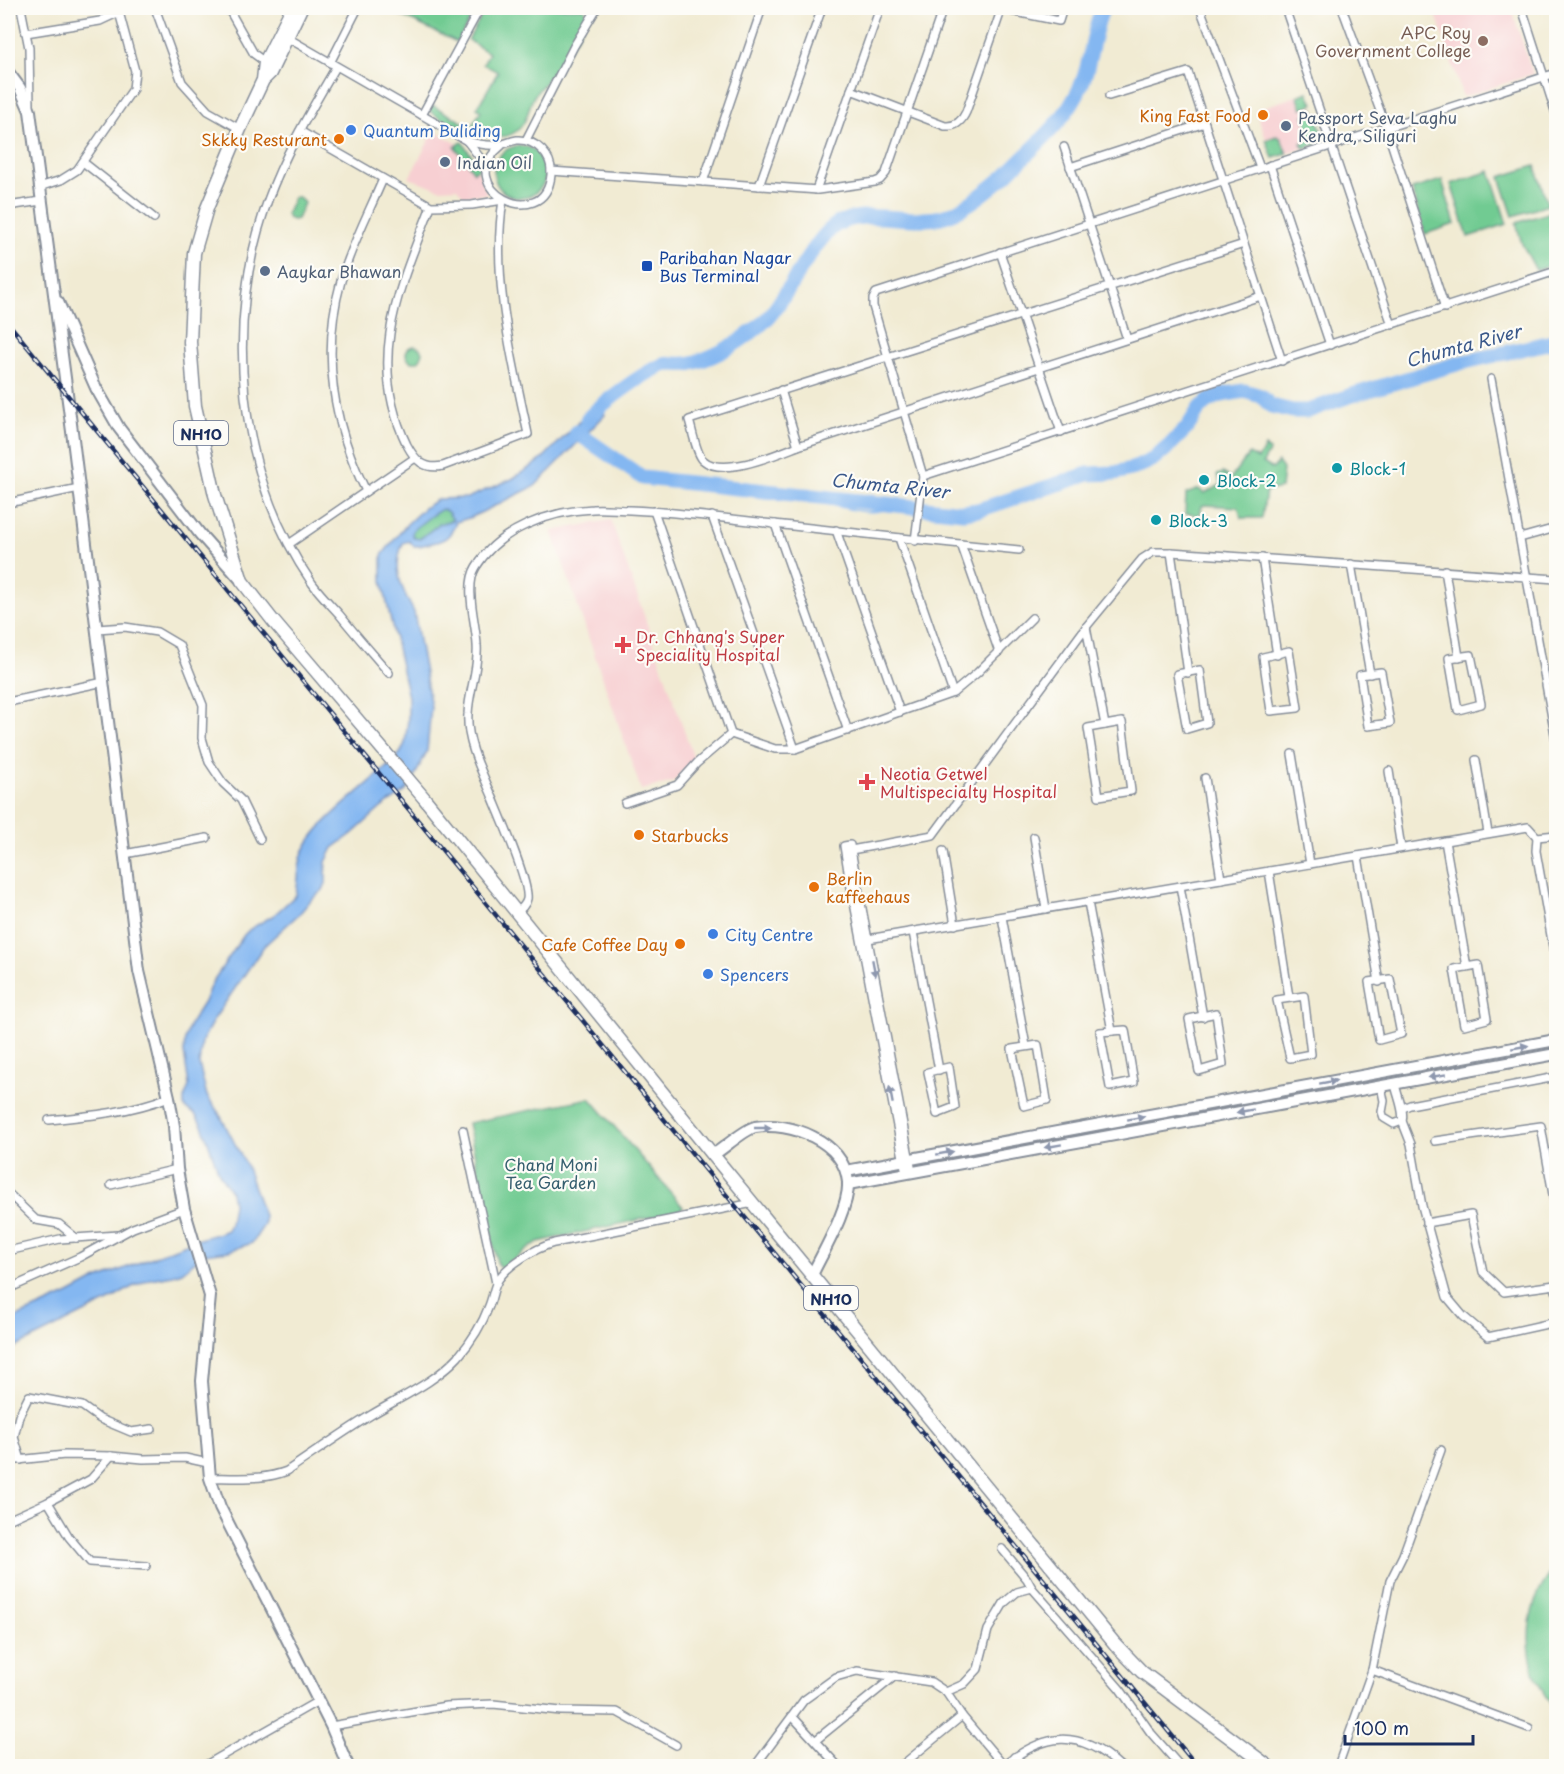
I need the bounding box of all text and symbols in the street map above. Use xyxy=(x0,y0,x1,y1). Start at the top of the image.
place label: APC Roy Government College xyxy=(1315,20,1471,62)
marker: APC Roy Government College xyxy=(1476,34,1490,48)
place label: King Fast Food xyxy=(1139,103,1251,127)
place label: Passport Seva Laghu Kendra, Siliguri xyxy=(1298,105,1457,147)
marker: King Fast Food xyxy=(1256,108,1270,122)
place label: Quantum Buliding xyxy=(363,118,501,142)
marker: Passport Seva Laghu Kendra, Siliguri xyxy=(1279,119,1293,133)
marker: Quantum Buliding xyxy=(344,123,358,137)
place label: Skkky Resturant xyxy=(201,127,327,151)
marker: Skkky Resturant xyxy=(332,132,346,146)
place label: Indian Oil xyxy=(457,150,532,174)
marker: Indian Oil xyxy=(438,155,452,169)
place label: Paribahan Nagar Bus Terminal xyxy=(659,245,792,287)
place label: Aaykar Bhawan xyxy=(277,259,401,283)
marker: Paribahan Nagar Bus Terminal xyxy=(640,259,654,273)
marker: Aaykar Bhawan xyxy=(258,264,272,278)
water label: Chumta River xyxy=(1402,316,1526,373)
road number: NH10 xyxy=(174,421,228,445)
place label: Block-1 xyxy=(1349,456,1406,480)
marker: Block-1 xyxy=(1330,461,1344,475)
water label: Chumta River xyxy=(830,465,953,505)
place label: Block-2 xyxy=(1216,468,1277,492)
marker: Block-2 xyxy=(1197,473,1211,487)
place label: Block-3 xyxy=(1168,508,1228,532)
marker: Block-3 xyxy=(1149,513,1163,527)
place label: Dr. Chhang's Super Speciality Hospital xyxy=(636,624,785,666)
marker: Dr. Chhang's Super Speciality Hospital xyxy=(614,636,632,654)
place label: Neotia Getwel Multispecialty Hospital xyxy=(880,761,1057,803)
marker: Neotia Getwel Multispecialty Hospital xyxy=(858,773,876,791)
place label: Starbucks xyxy=(651,823,729,847)
marker: Starbucks xyxy=(632,828,646,842)
place label: Berlin kaffeehaus xyxy=(826,866,910,908)
marker: Berlin kaffeehaus xyxy=(807,880,821,894)
place label: City Centre xyxy=(725,922,813,946)
marker: City Centre xyxy=(706,927,720,941)
place label: Cafe Coffee Day xyxy=(541,932,668,956)
marker: Cafe Coffee Day xyxy=(673,937,687,951)
one-way arrow xyxy=(870,958,879,977)
place label: Spencers xyxy=(720,962,789,986)
marker: Spencers xyxy=(701,967,715,981)
one-way arrow xyxy=(1511,1042,1530,1051)
one-way arrow xyxy=(1427,1072,1446,1081)
one-way arrow xyxy=(1319,1077,1338,1086)
one-way arrow xyxy=(886,1085,895,1104)
one-way arrow xyxy=(1235,1107,1254,1116)
one-way arrow xyxy=(1127,1113,1146,1122)
one-way arrow xyxy=(753,1123,772,1133)
one-way arrow xyxy=(1044,1142,1063,1151)
one-way arrow xyxy=(935,1148,954,1157)
park label: Chand Moni Tea Garden xyxy=(504,1152,598,1194)
road number: NH10 xyxy=(804,1286,858,1310)
scale bar xyxy=(1345,1708,1472,1746)
text: 100 m xyxy=(1354,1714,1409,1741)

